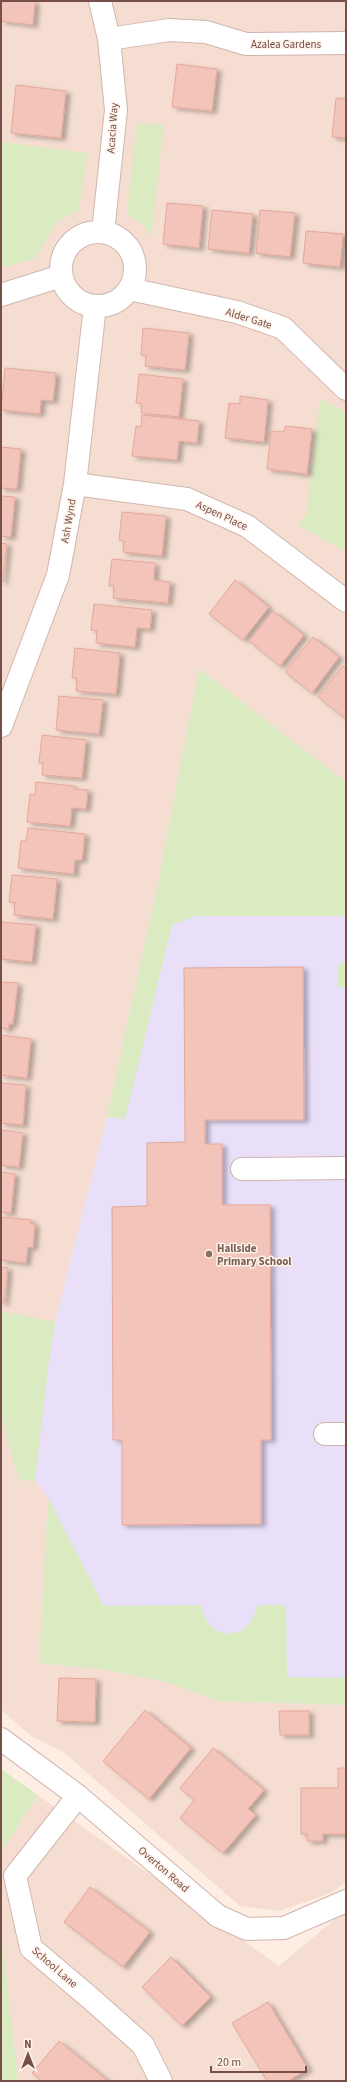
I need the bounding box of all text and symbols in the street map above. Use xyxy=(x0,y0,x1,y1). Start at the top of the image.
street label: Azalea Gardens xyxy=(251,37,321,52)
street label: Acacia Way xyxy=(103,102,122,154)
street label: Alder Gate xyxy=(224,304,274,333)
street label: Aspen Place xyxy=(193,497,251,534)
street label: Ash Wynd xyxy=(57,498,80,545)
place label: Hallside Primary School xyxy=(217,1241,292,1269)
marker: Hallside Primary School xyxy=(204,1249,214,1259)
street label: Overton Road xyxy=(135,1843,192,1896)
street label: School Lane xyxy=(29,1943,81,1992)
north arrow xyxy=(8,2034,48,2074)
text: N xyxy=(24,2037,32,2052)
scale bar xyxy=(211,2048,306,2074)
text: 20 m xyxy=(217,2054,241,2071)

